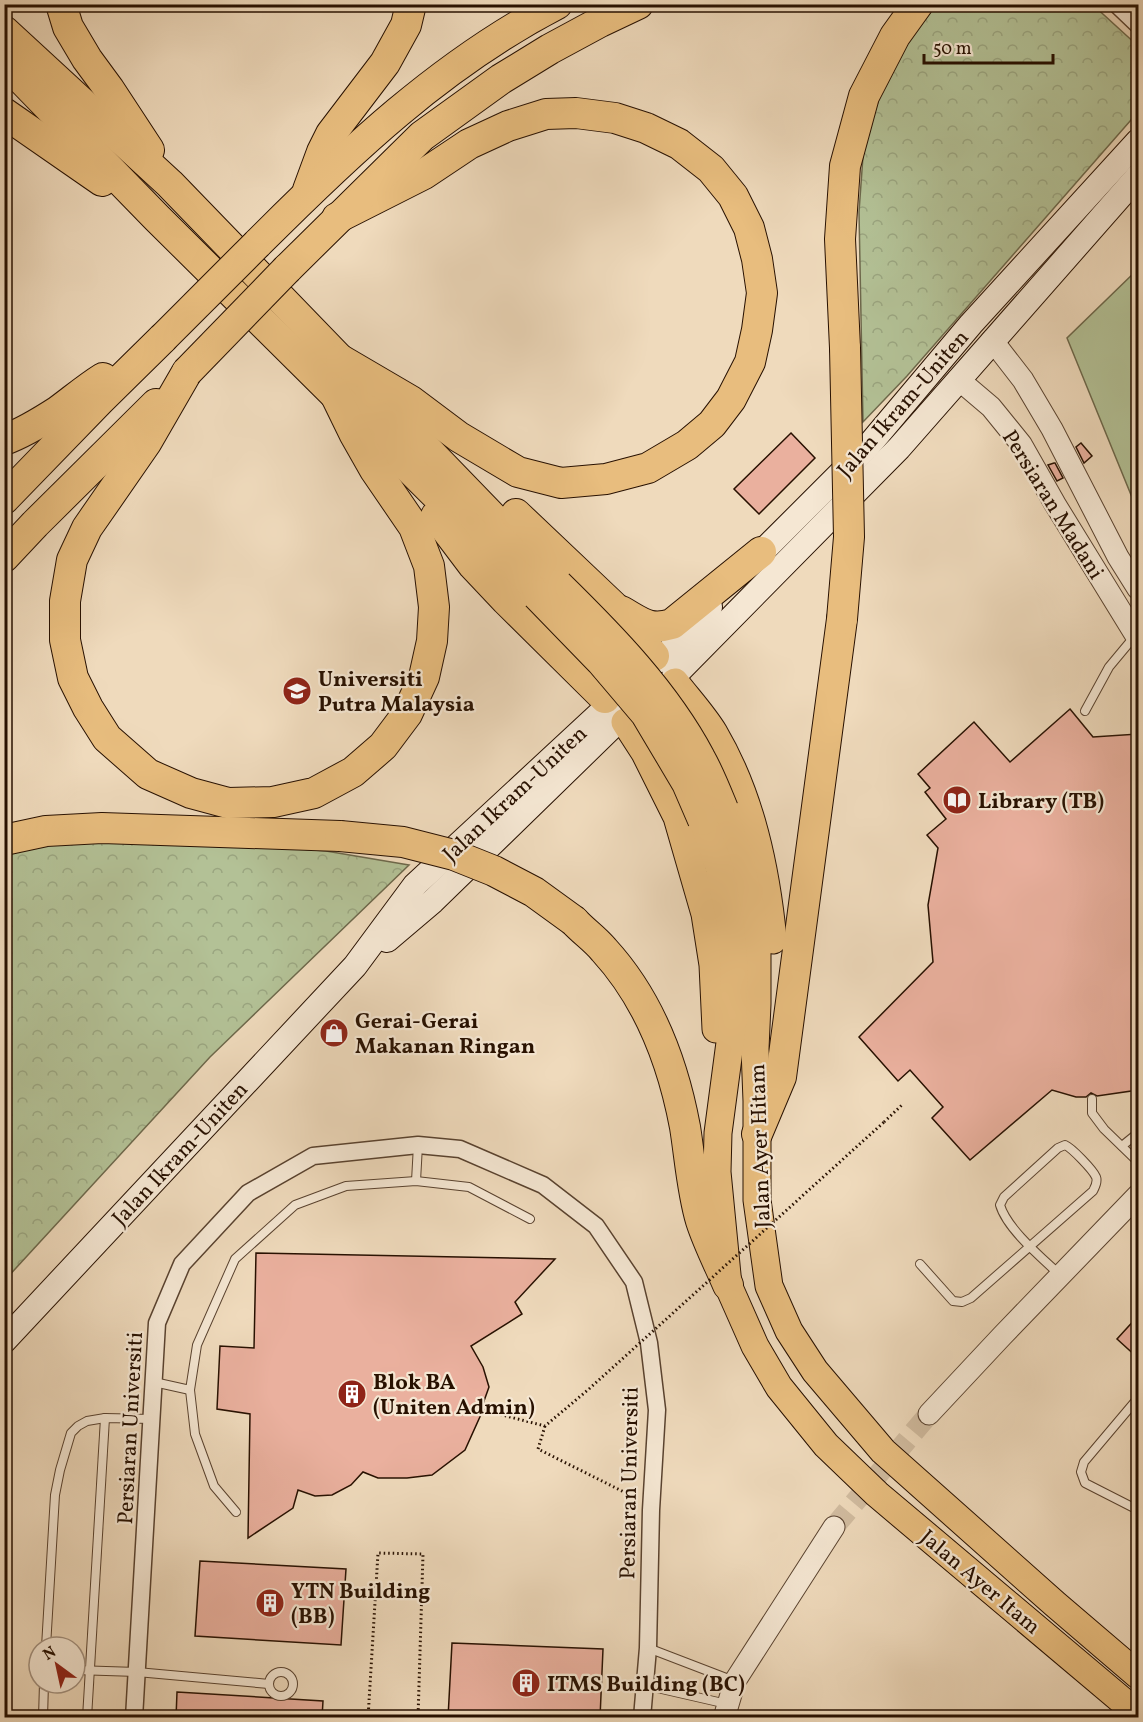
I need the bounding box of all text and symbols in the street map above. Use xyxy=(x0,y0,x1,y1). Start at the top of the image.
scale bar xyxy=(924,27,1053,65)
text: 50 m xyxy=(933,37,972,62)
street label: Jalan Ikram-Uniten xyxy=(831,324,977,486)
street label: Persiaran Madani xyxy=(993,424,1110,586)
place label: Universiti Putra Malaysia xyxy=(318,665,475,721)
school or university icon: Universiti Putra Malaysia xyxy=(281,675,313,707)
street label: Jalan Ikram-Uniten xyxy=(437,720,595,870)
library icon: Library (TB) xyxy=(941,784,973,816)
place label: Library (TB) xyxy=(978,787,1104,818)
place label: Gerai-Gerai Makanan Ringan xyxy=(355,1007,535,1063)
shop icon: Gerai-Gerai Makanan Ringan xyxy=(318,1017,350,1049)
street label: Jalan Ayer Hitam xyxy=(743,1063,780,1229)
street label: Jalan Ikram-Uniten xyxy=(106,1076,256,1234)
street label: Persiaran Universiti xyxy=(111,1331,152,1525)
place label: Blok BA (Uniten Admin) xyxy=(373,1368,535,1424)
building icon: Blok BA (Uniten Admin) xyxy=(336,1378,368,1410)
street label: Persiaran Universiti xyxy=(613,1386,648,1580)
street label: Jalan Ayer Itam xyxy=(912,1523,1046,1643)
place label: YTN Building (BB) xyxy=(291,1577,430,1633)
building icon: YTN Building (BB) xyxy=(254,1587,286,1619)
north arrow xyxy=(27,1635,87,1695)
text: N xyxy=(39,1642,61,1666)
building icon: ITMS Building (BC) xyxy=(510,1667,542,1699)
place label: ITMS Building (BC) xyxy=(547,1670,745,1701)

